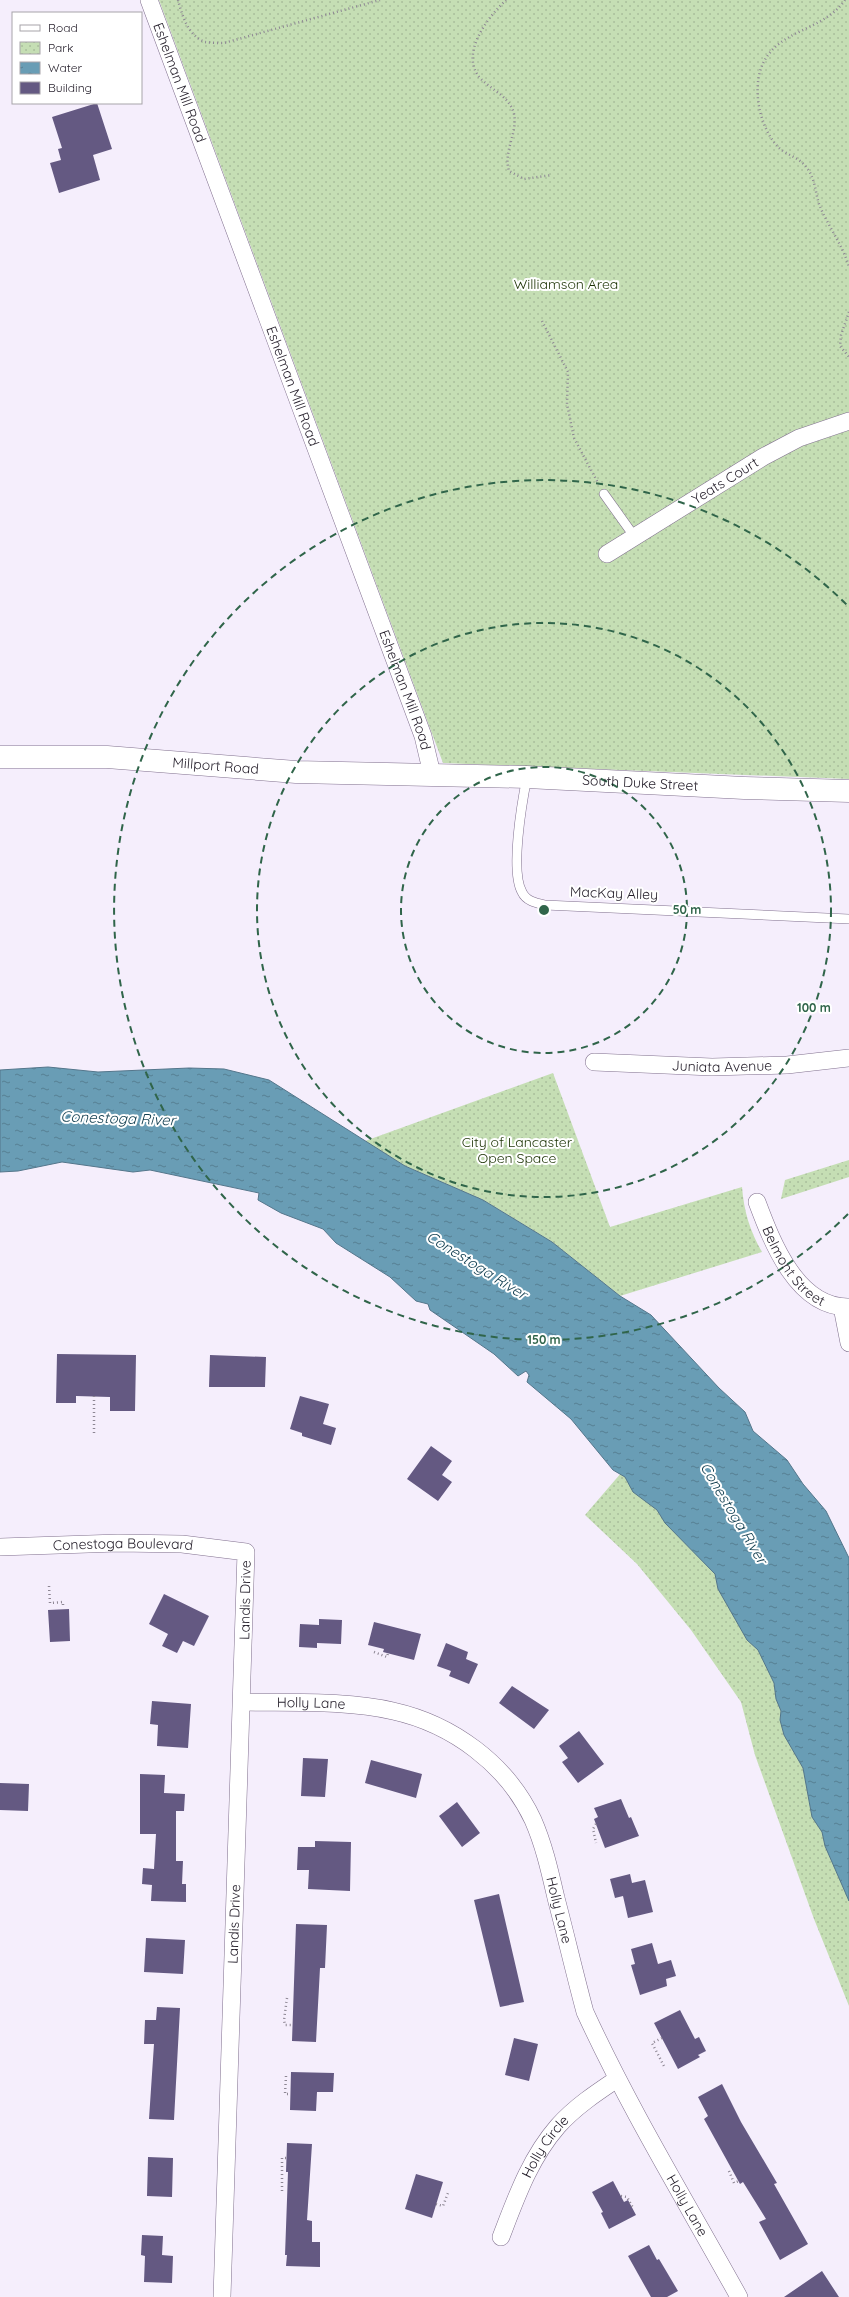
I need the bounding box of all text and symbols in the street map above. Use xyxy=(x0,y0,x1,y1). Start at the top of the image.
legend xyxy=(12,12,142,104)
text: Road xyxy=(48,20,78,35)
street label: Eshelman Mill Road xyxy=(149,20,210,145)
text: Park xyxy=(48,40,73,55)
text: Water xyxy=(48,60,83,75)
text: Building xyxy=(48,80,92,95)
park label: Williamson Area xyxy=(514,275,618,293)
street label: Eshelman Mill Road xyxy=(262,324,323,449)
street label: Yeats Court xyxy=(688,453,762,508)
street label: Eshelman Mill Road xyxy=(375,627,435,752)
street label: Millport Road xyxy=(172,753,260,778)
street label: South Duke Street xyxy=(582,771,699,795)
street label: MacKay Alley xyxy=(570,882,658,904)
text: 50 m xyxy=(673,902,701,917)
centre of rings xyxy=(537,903,551,917)
text: 100 m xyxy=(797,1000,831,1015)
street label: Juniata Avenue xyxy=(671,1056,772,1076)
water label: Conestoga River xyxy=(60,1106,178,1130)
park label: City of Lancaster Open Space xyxy=(462,1133,573,1167)
street label: Belmont Street xyxy=(758,1223,828,1310)
water label: Conestoga River xyxy=(423,1226,533,1305)
text: 150 m xyxy=(527,1332,561,1347)
water label: Conestoga River xyxy=(696,1459,773,1569)
street label: Conestoga Boulevard xyxy=(53,1534,194,1554)
street label: Landis Drive xyxy=(235,1560,255,1640)
street label: Holly Lane xyxy=(277,1693,346,1713)
street label: Holly Lane xyxy=(542,1875,576,1946)
street label: Landis Drive xyxy=(224,1884,244,1964)
street label: Holly Circle xyxy=(517,2111,572,2181)
street label: Holly Lane xyxy=(663,2171,712,2240)

